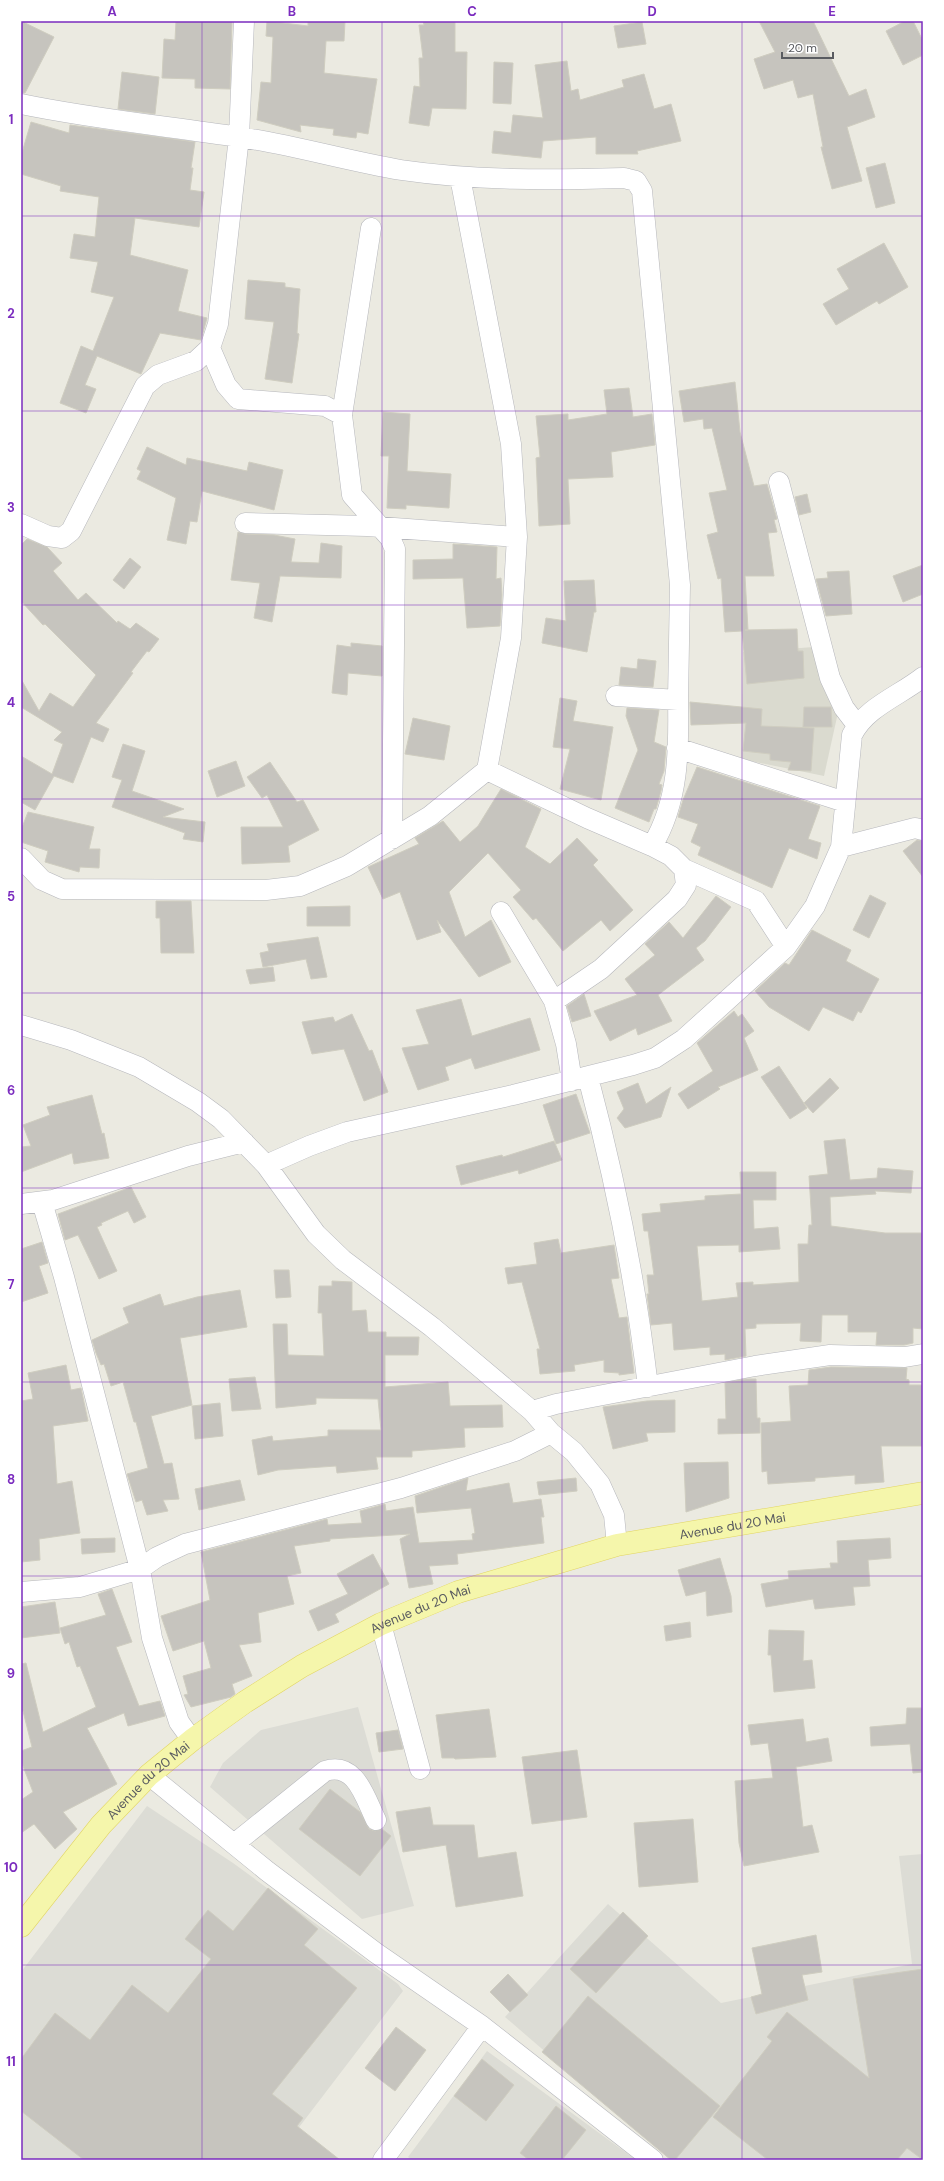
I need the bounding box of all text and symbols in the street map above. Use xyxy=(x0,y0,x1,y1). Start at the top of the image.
text: A xyxy=(107,3,117,20)
text: B xyxy=(288,3,296,20)
text: C xyxy=(467,3,477,20)
text: D xyxy=(647,3,657,20)
text: E xyxy=(828,3,836,20)
scale bar xyxy=(782,34,833,60)
text: 20 m xyxy=(788,40,817,56)
text: 1 xyxy=(9,111,13,128)
text: 2 xyxy=(7,305,15,322)
text: 3 xyxy=(7,499,15,516)
text: 4 xyxy=(7,694,15,711)
text: 5 xyxy=(7,888,15,905)
text: 6 xyxy=(7,1082,15,1099)
text: 7 xyxy=(8,1276,15,1293)
text: 8 xyxy=(7,1471,15,1488)
street label: Avenue du 20 Mai xyxy=(678,1508,787,1543)
street label: Avenue du 20 Mai xyxy=(367,1580,473,1637)
text: 9 xyxy=(7,1665,15,1682)
street label: Avenue du 20 Mai xyxy=(103,1737,193,1823)
text: 10 xyxy=(4,1859,18,1876)
text: 11 xyxy=(6,2053,16,2070)

